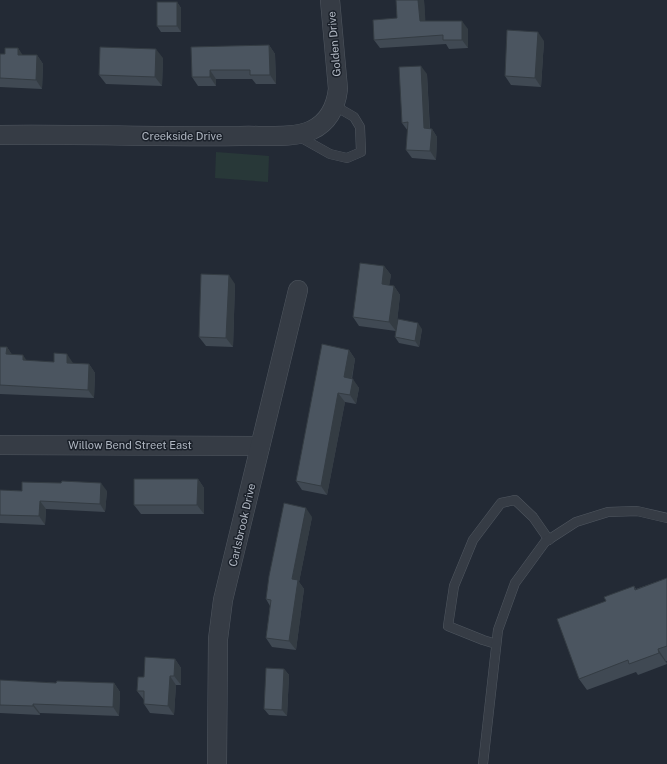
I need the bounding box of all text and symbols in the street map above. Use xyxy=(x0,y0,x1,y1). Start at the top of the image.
street label: Golden Drive xyxy=(325,11,343,77)
street label: Creekside Drive xyxy=(142,130,222,142)
street label: Willow Bend Street East xyxy=(68,439,192,451)
street label: Carlsbrook Drive xyxy=(227,482,257,568)

